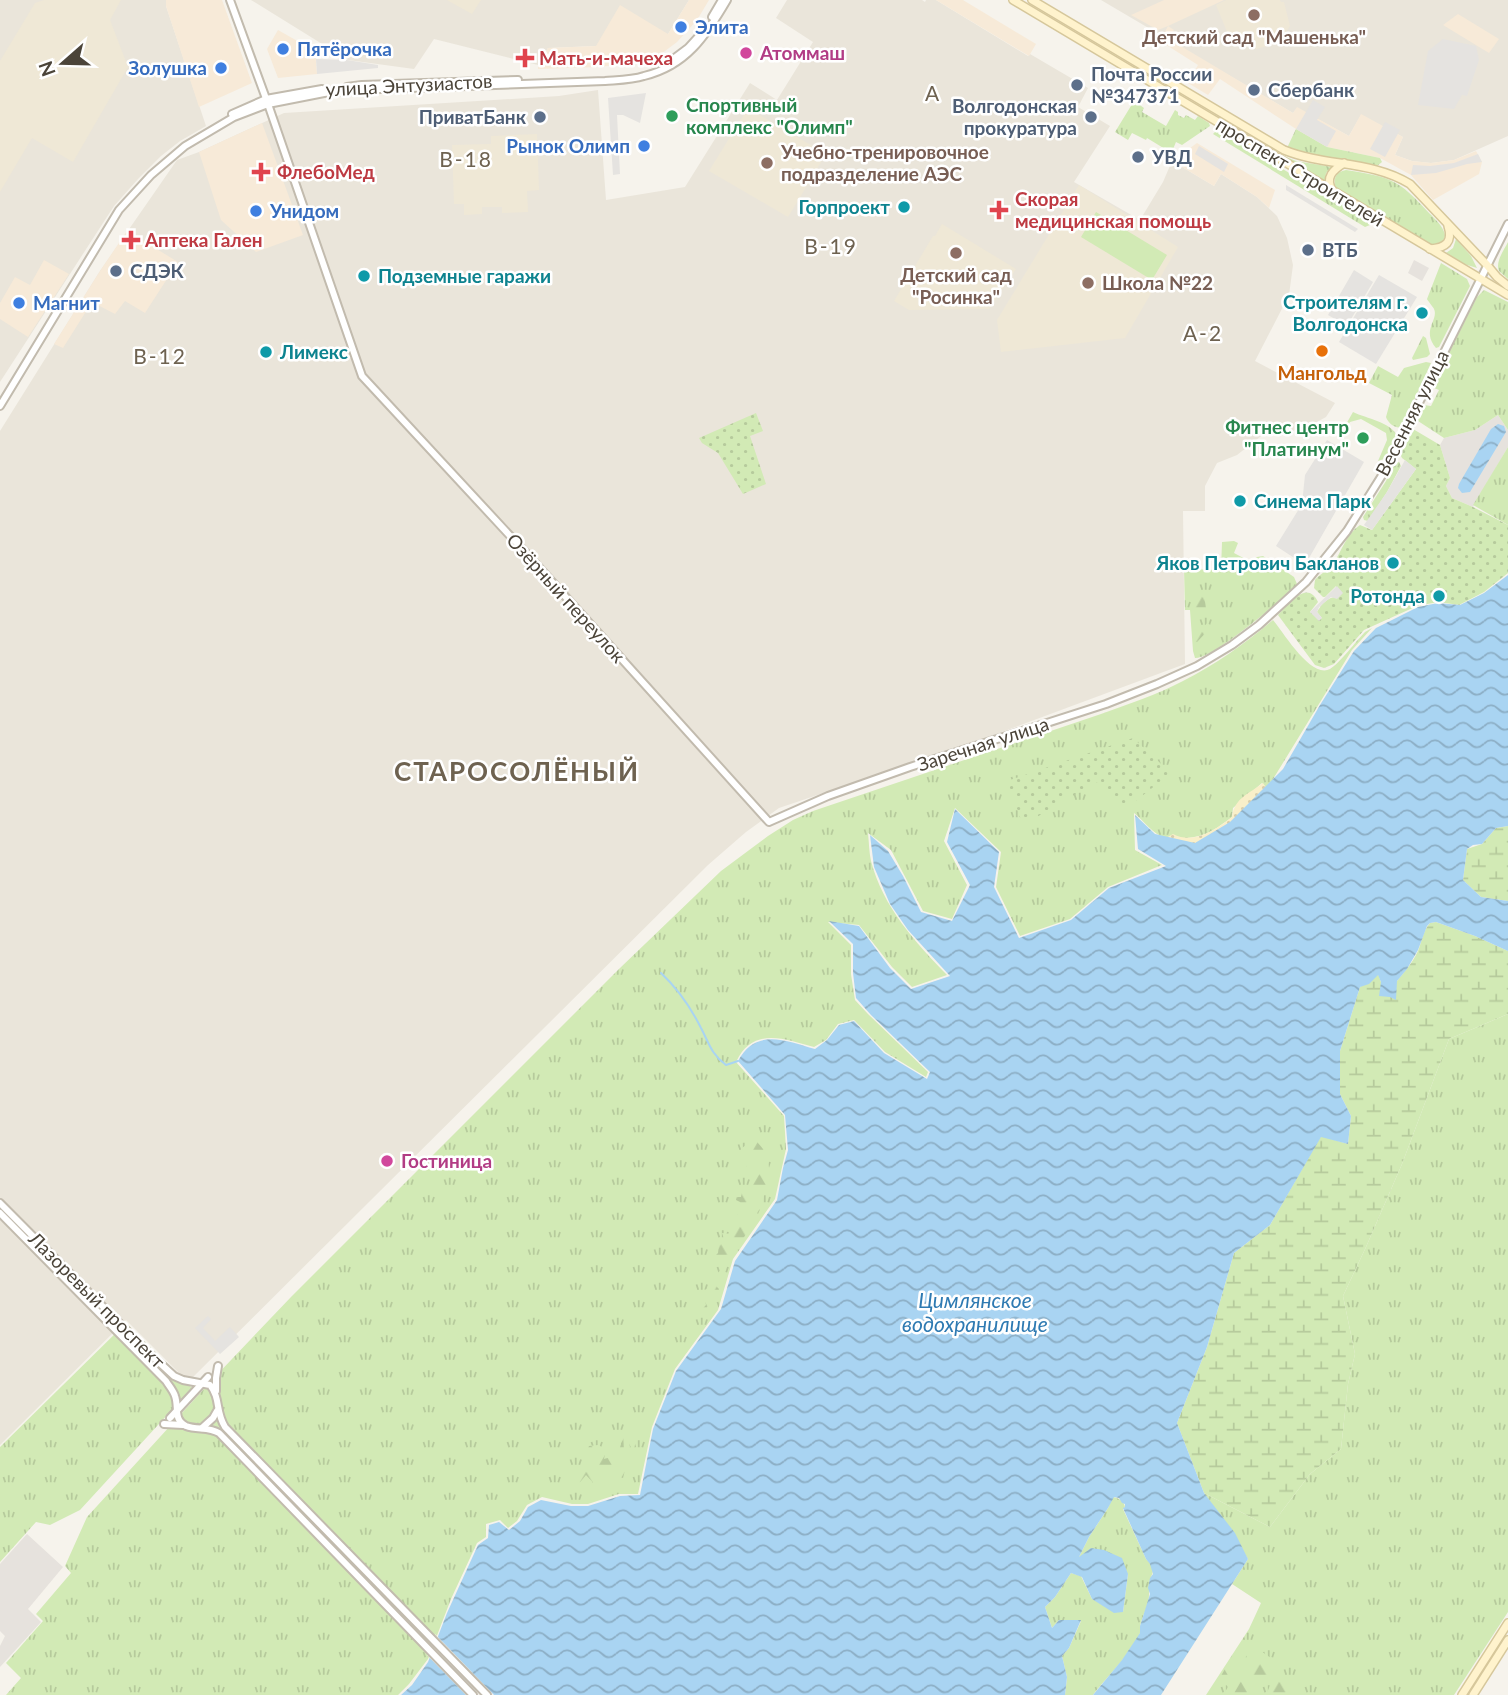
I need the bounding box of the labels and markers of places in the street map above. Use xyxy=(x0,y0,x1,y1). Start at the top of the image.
marker: Детский сад "Машенька" xyxy=(1246,7,1262,23)
place label: Элита xyxy=(695,15,749,38)
marker: Элита xyxy=(673,19,689,35)
place label: Детский сад "Машенька" xyxy=(1142,25,1366,48)
place label: Пятёрочка xyxy=(297,37,392,60)
marker: Пятёрочка xyxy=(275,41,291,57)
place label: Атоммаш xyxy=(759,41,845,64)
marker: Атоммаш xyxy=(738,45,754,61)
place label: Мать-и-мачеха xyxy=(539,46,673,69)
marker: Мать-и-мачеха xyxy=(517,50,533,66)
place label: Золушка xyxy=(128,56,207,79)
marker: Золушка xyxy=(213,60,229,76)
place label: Почта России №347371 xyxy=(1091,62,1212,107)
marker: Почта России №347371 xyxy=(1069,77,1085,93)
place label: Сбербанк xyxy=(1268,78,1355,101)
marker: Сбербанк xyxy=(1246,82,1262,98)
place label: Спортивный комплекс "Олимп" xyxy=(686,93,853,138)
place label: Волгодонская прокуратура xyxy=(952,94,1077,139)
place label: ПриватБанк xyxy=(419,105,527,128)
marker: Спортивный комплекс "Олимп" xyxy=(664,108,680,124)
marker: ПриватБанк xyxy=(532,109,548,125)
marker: Волгодонская прокуратура xyxy=(1083,109,1099,125)
place label: Рынок Олимп xyxy=(506,134,630,157)
marker: Рынок Олимп xyxy=(636,138,652,154)
place label: Учебно-тренировочное подразделение АЭС xyxy=(780,140,989,185)
place label: УВД xyxy=(1151,145,1192,168)
marker: УВД xyxy=(1130,149,1146,165)
marker: Учебно-тренировочное подразделение АЭС xyxy=(759,155,775,171)
place label: ФлебоМед xyxy=(277,160,375,183)
marker: ФлебоМед xyxy=(251,162,271,182)
place label: Скорая медицинская помощь xyxy=(1015,187,1211,232)
place label: Горпроект xyxy=(799,195,890,218)
place label: Унидом xyxy=(269,199,339,222)
marker: Горпроект xyxy=(896,199,912,215)
marker: Скорая медицинская помощь xyxy=(989,200,1009,220)
marker: Унидом xyxy=(248,203,264,219)
place label: Аптека Гален xyxy=(144,228,263,251)
marker: Аптека Гален xyxy=(123,232,139,248)
place label: ВТБ xyxy=(1322,238,1358,261)
marker: ВТБ xyxy=(1300,242,1316,258)
marker: Детский сад "Росинка" xyxy=(948,245,964,261)
place label: СДЭК xyxy=(130,259,185,282)
marker: СДЭК xyxy=(108,263,124,279)
place label: Детский сад "Росинка" xyxy=(900,263,1012,308)
place label: Подземные гаражи xyxy=(378,264,551,287)
marker: Подземные гаражи xyxy=(356,268,372,284)
place label: Школа №22 xyxy=(1102,271,1213,294)
marker: Школа №22 xyxy=(1080,275,1096,291)
place label: Строителям г. Волгодонска xyxy=(1283,290,1408,335)
place label: Магнит xyxy=(33,291,100,314)
marker: Магнит xyxy=(11,295,27,311)
marker: Строителям г. Волгодонска xyxy=(1414,305,1430,321)
place label: Лимекс xyxy=(279,340,348,363)
marker: Мангольд xyxy=(1314,343,1330,359)
marker: Лимекс xyxy=(258,344,274,360)
place label: Мангольд xyxy=(1277,361,1367,384)
place label: Фитнес центр "Платинум" xyxy=(1225,415,1349,460)
marker: Фитнес центр "Платинум" xyxy=(1355,430,1371,446)
place label: Синема Парк xyxy=(1254,489,1372,512)
marker: Синема Парк xyxy=(1232,493,1248,509)
place label: Яков Петрович Бакланов xyxy=(1155,551,1379,574)
marker: Яков Петрович Бакланов xyxy=(1385,555,1401,571)
place label: Ротонда xyxy=(1350,584,1425,607)
marker: Ротонда xyxy=(1431,588,1447,604)
place label: Гостиница xyxy=(401,1149,492,1172)
marker: Гостиница xyxy=(379,1153,395,1169)

